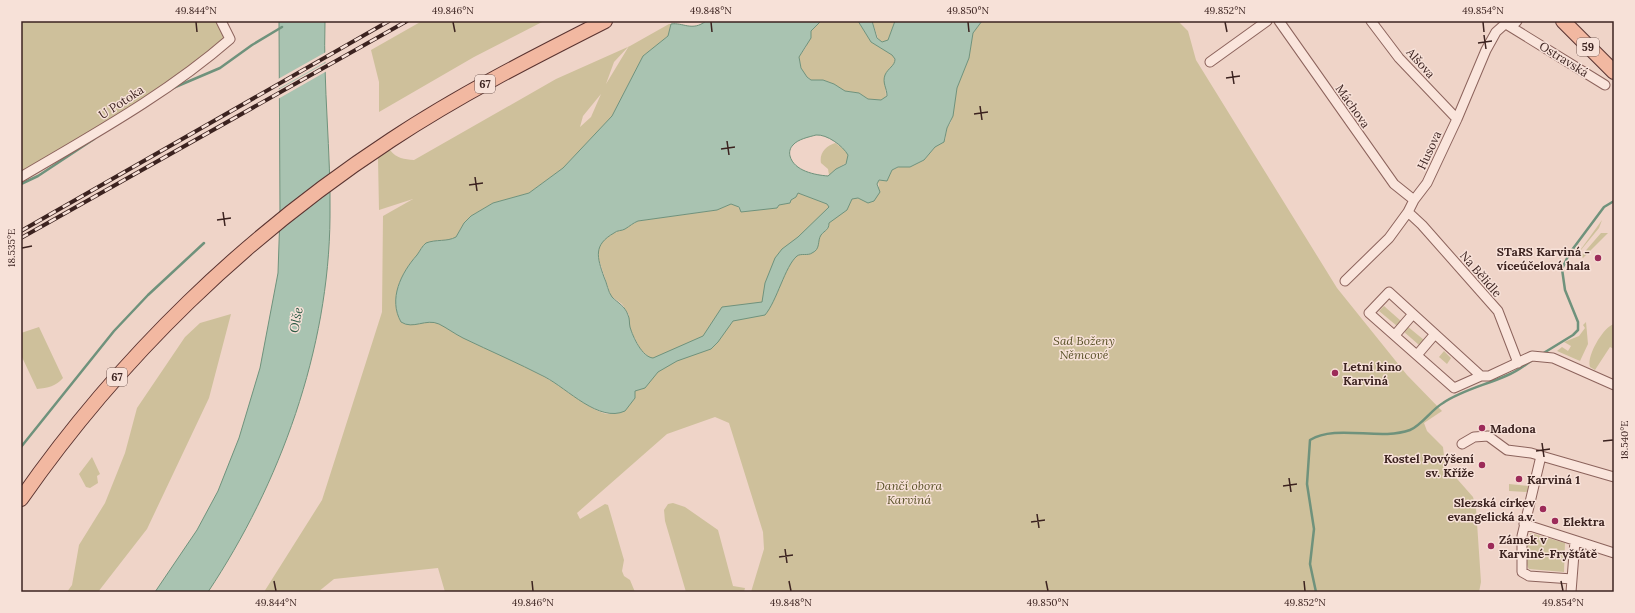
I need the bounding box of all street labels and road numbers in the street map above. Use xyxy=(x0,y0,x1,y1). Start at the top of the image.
street label: Ostravská xyxy=(1537,38,1591,80)
road number: 59 xyxy=(1577,38,1599,56)
street label: Alšova xyxy=(1403,44,1438,81)
road number: 67 xyxy=(475,75,495,93)
street label: Máchova xyxy=(1333,81,1373,131)
street label: U Potoka xyxy=(96,82,146,122)
street label: Husova xyxy=(1414,128,1444,172)
street label: Na Bělidle xyxy=(1457,248,1505,300)
road number: 67 xyxy=(107,368,127,386)

